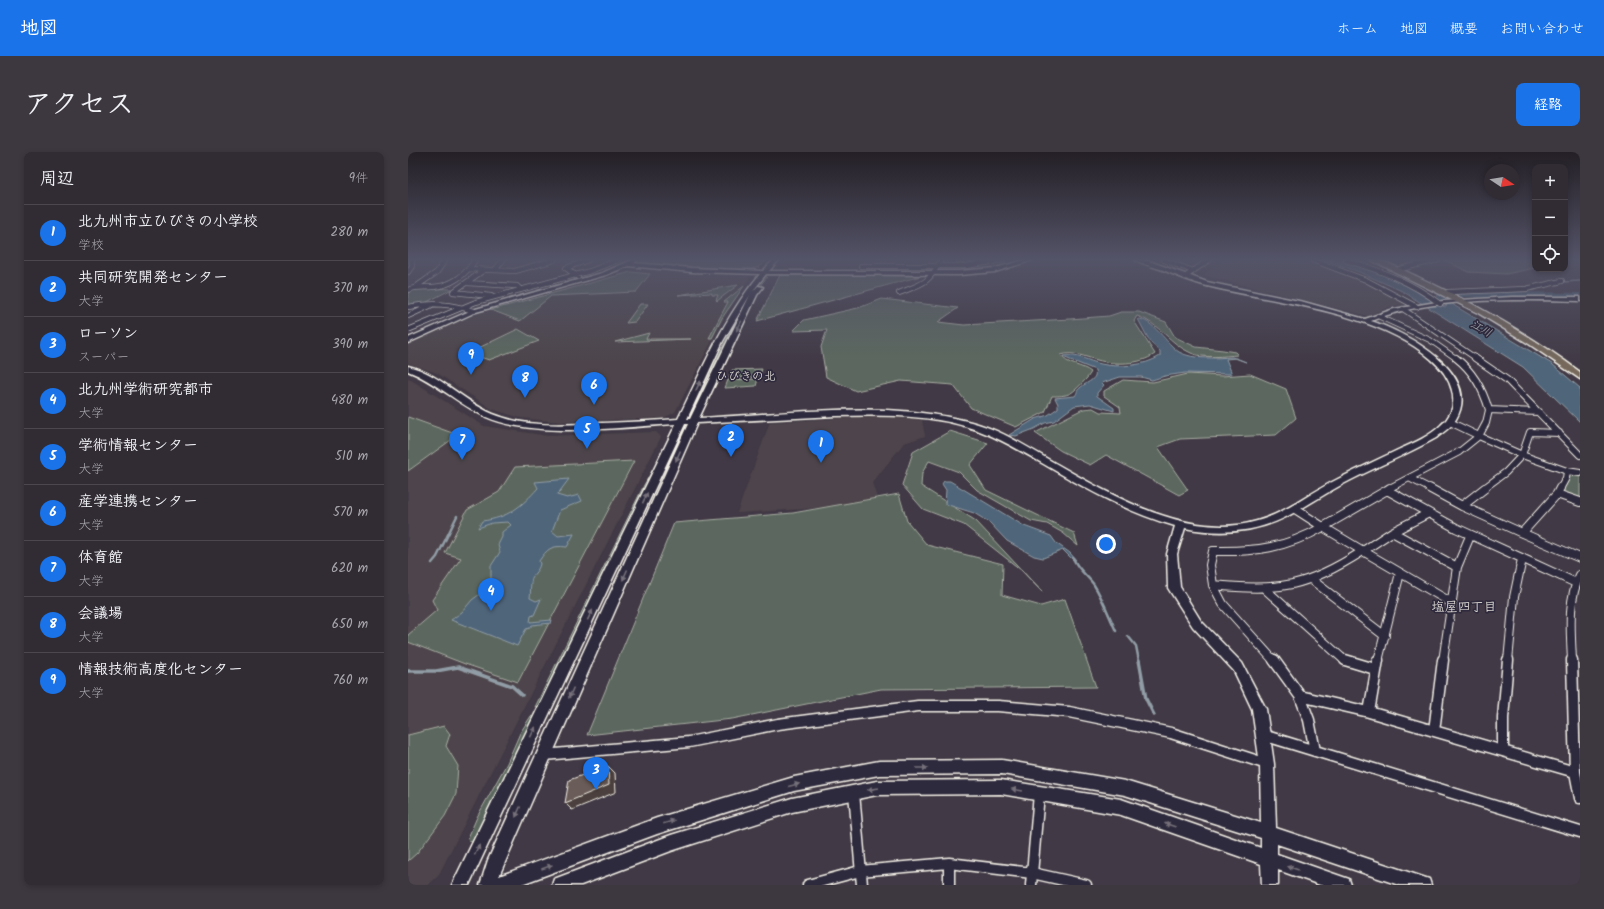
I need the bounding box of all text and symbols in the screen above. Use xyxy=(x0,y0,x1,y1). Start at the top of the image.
text: 地図 xyxy=(20,14,58,44)
text: ホーム xyxy=(1337,18,1378,40)
text: 地図 xyxy=(1400,18,1428,40)
text: 概要 xyxy=(1450,18,1478,40)
text: お問い合わせ xyxy=(1500,18,1584,40)
text: アクセス xyxy=(24,83,134,128)
button: 経路 xyxy=(1516,83,1580,126)
north arrow xyxy=(1484,164,1520,200)
map controls xyxy=(1532,164,1568,272)
button: + xyxy=(1532,164,1568,200)
text: 周辺 xyxy=(40,166,74,193)
text: 9件 xyxy=(349,168,368,189)
button: − xyxy=(1532,200,1568,236)
text: 北九州市立ひびきの小学校 xyxy=(78,210,258,234)
text: 1 xyxy=(51,222,55,243)
text: 280 m xyxy=(331,222,368,243)
text: 学校 xyxy=(78,235,104,256)
button: locate xyxy=(1532,236,1568,272)
text: 共同研究開発センター xyxy=(78,266,228,290)
text: 2 xyxy=(49,278,57,299)
text: 370 m xyxy=(333,278,368,299)
text: 大学 xyxy=(78,291,104,312)
water label: 江川 xyxy=(1467,316,1495,342)
one-way arrow xyxy=(736,321,742,332)
text: ローソン xyxy=(78,322,138,346)
text: 3 xyxy=(49,334,57,355)
text: 390 m xyxy=(332,334,368,355)
pin: 9 xyxy=(458,342,484,375)
text: スーパー xyxy=(78,347,129,368)
pin: 8 xyxy=(512,365,538,398)
district label: ひびきの北 xyxy=(716,367,776,386)
pin: 6 xyxy=(581,372,607,405)
text: 北九州学術研究都市 xyxy=(78,378,213,402)
one-way arrow xyxy=(695,380,701,392)
text: 4 xyxy=(49,390,57,411)
text: 480 m xyxy=(331,390,368,411)
text: 大学 xyxy=(78,403,104,424)
pin: 5 xyxy=(574,416,600,449)
pin: 2 xyxy=(718,424,744,457)
pin: 7 xyxy=(449,427,475,460)
pin: 1 xyxy=(808,430,834,463)
text: 学術情報センター xyxy=(78,434,198,458)
text: 5 xyxy=(50,446,56,467)
text: 510 m xyxy=(335,446,368,467)
one-way arrow xyxy=(675,450,681,462)
text: 大学 xyxy=(78,459,104,480)
text: 産学連携センター xyxy=(78,490,198,514)
one-way arrow xyxy=(642,492,648,504)
text: 6 xyxy=(49,502,57,523)
text: 570 m xyxy=(333,502,368,523)
text: 大学 xyxy=(78,515,104,536)
your location xyxy=(1096,534,1116,554)
text: 体育館 xyxy=(78,546,123,570)
text: 7 xyxy=(50,558,56,579)
text: 620 m xyxy=(331,558,368,579)
one-way arrow xyxy=(621,569,627,581)
text: 大学 xyxy=(78,571,104,592)
pin: 4 xyxy=(478,578,504,611)
district label: 塩屋四丁目 xyxy=(1431,597,1497,618)
text: 会議場 xyxy=(78,602,123,626)
one-way arrow xyxy=(587,610,593,621)
text: 8 xyxy=(49,614,57,635)
text: 650 m xyxy=(332,614,368,635)
text: 大学 xyxy=(78,627,104,648)
text: 情報技術高度化センター xyxy=(78,658,243,682)
text: 9 xyxy=(50,670,56,691)
text: 760 m xyxy=(333,670,368,691)
text: 大学 xyxy=(78,683,104,704)
one-way arrow xyxy=(568,687,574,699)
one-way arrow xyxy=(530,727,536,738)
pin: 3 xyxy=(583,757,609,790)
one-way arrow xyxy=(916,765,929,771)
one-way arrow xyxy=(787,781,800,787)
one-way arrow xyxy=(867,786,879,792)
one-way arrow xyxy=(1011,787,1023,793)
one-way arrow xyxy=(515,806,521,817)
one-way arrow xyxy=(663,819,675,825)
one-way arrow xyxy=(1164,821,1176,827)
one-way arrow xyxy=(474,844,480,855)
one-way arrow xyxy=(541,863,553,869)
one-way arrow xyxy=(1287,865,1299,871)

